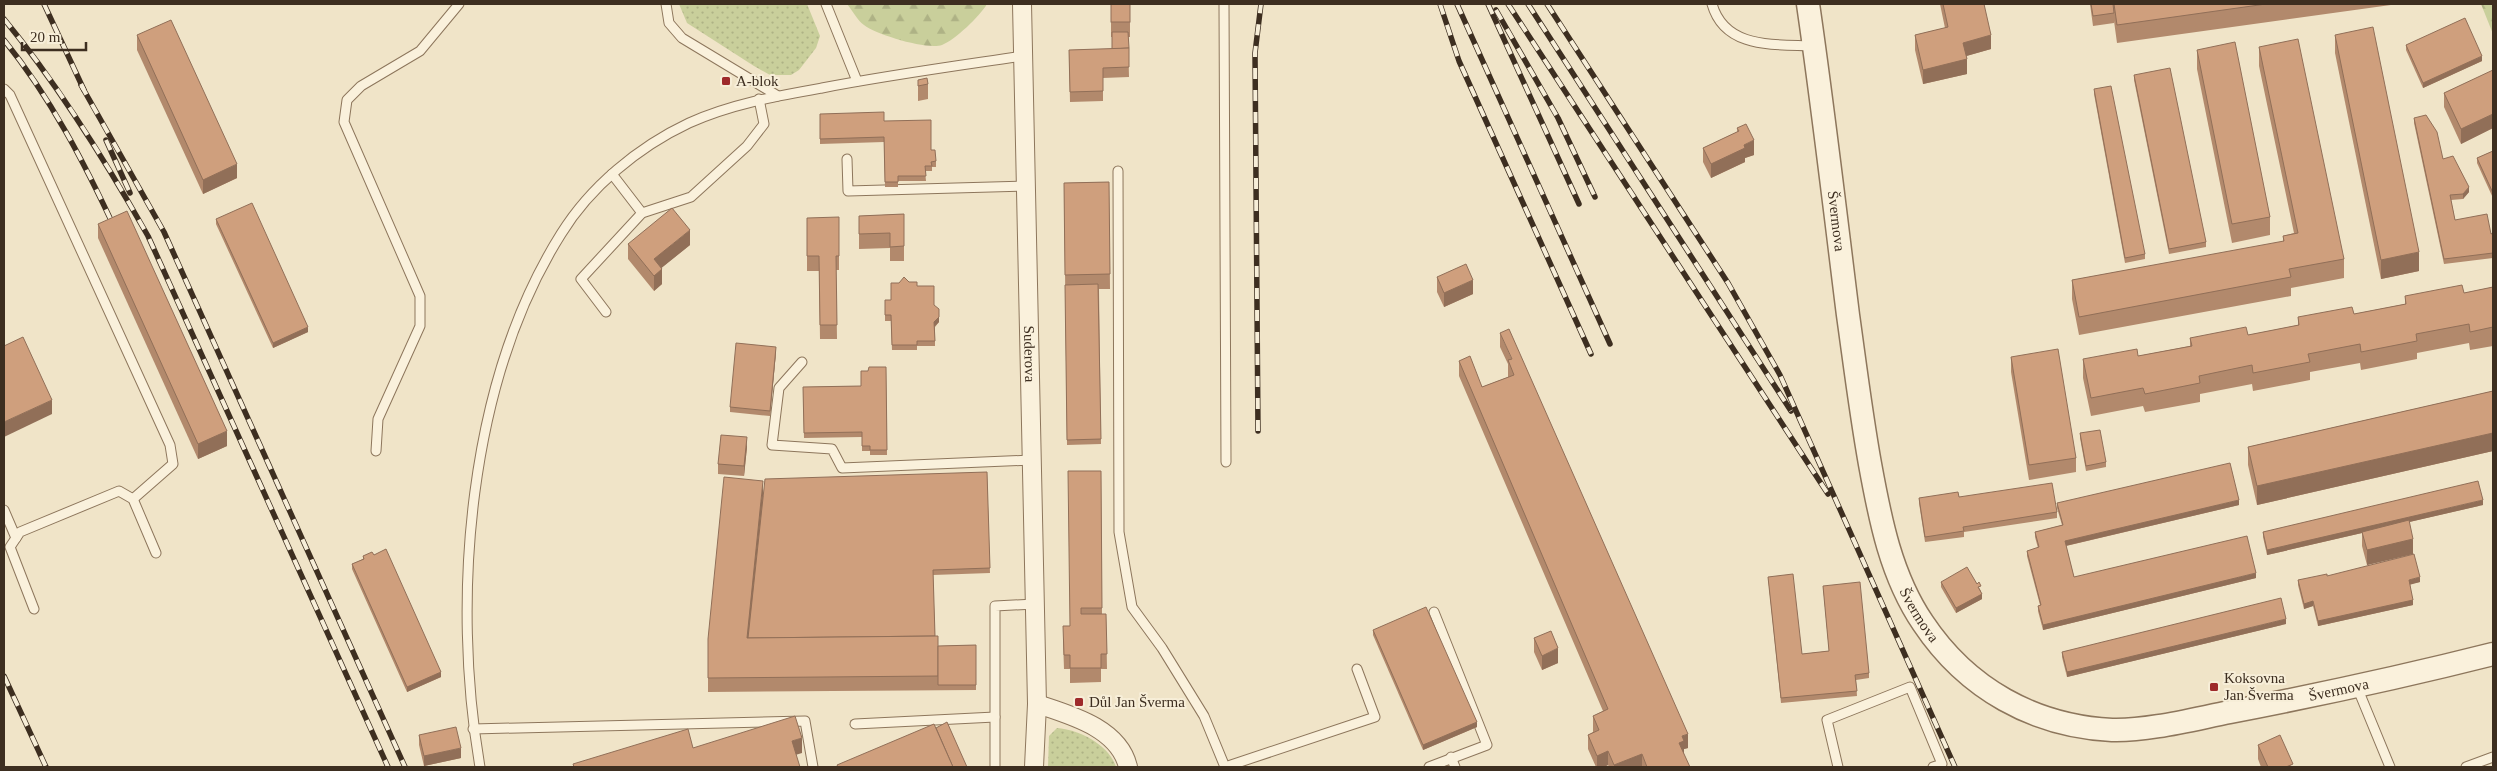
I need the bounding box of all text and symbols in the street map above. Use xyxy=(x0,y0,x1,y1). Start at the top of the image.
scale bar xyxy=(22,20,86,52)
text: 20 m xyxy=(30,29,61,45)
place label: A-blok xyxy=(736,73,779,89)
marker: A-blok xyxy=(720,75,732,87)
street label: Švermova xyxy=(1825,190,1848,253)
street label: Suderova xyxy=(1021,325,1038,383)
street label: Švermova xyxy=(1896,585,1942,646)
place label: Koksovna Jan Šverma xyxy=(2224,670,2294,703)
street label: Švermova xyxy=(2307,676,2370,704)
marker: Koksovna Jan Šverma xyxy=(2208,681,2220,693)
place label: Důl Jan Šverma xyxy=(1089,694,1185,710)
marker: Důl Jan Šverma xyxy=(1073,696,1085,708)

